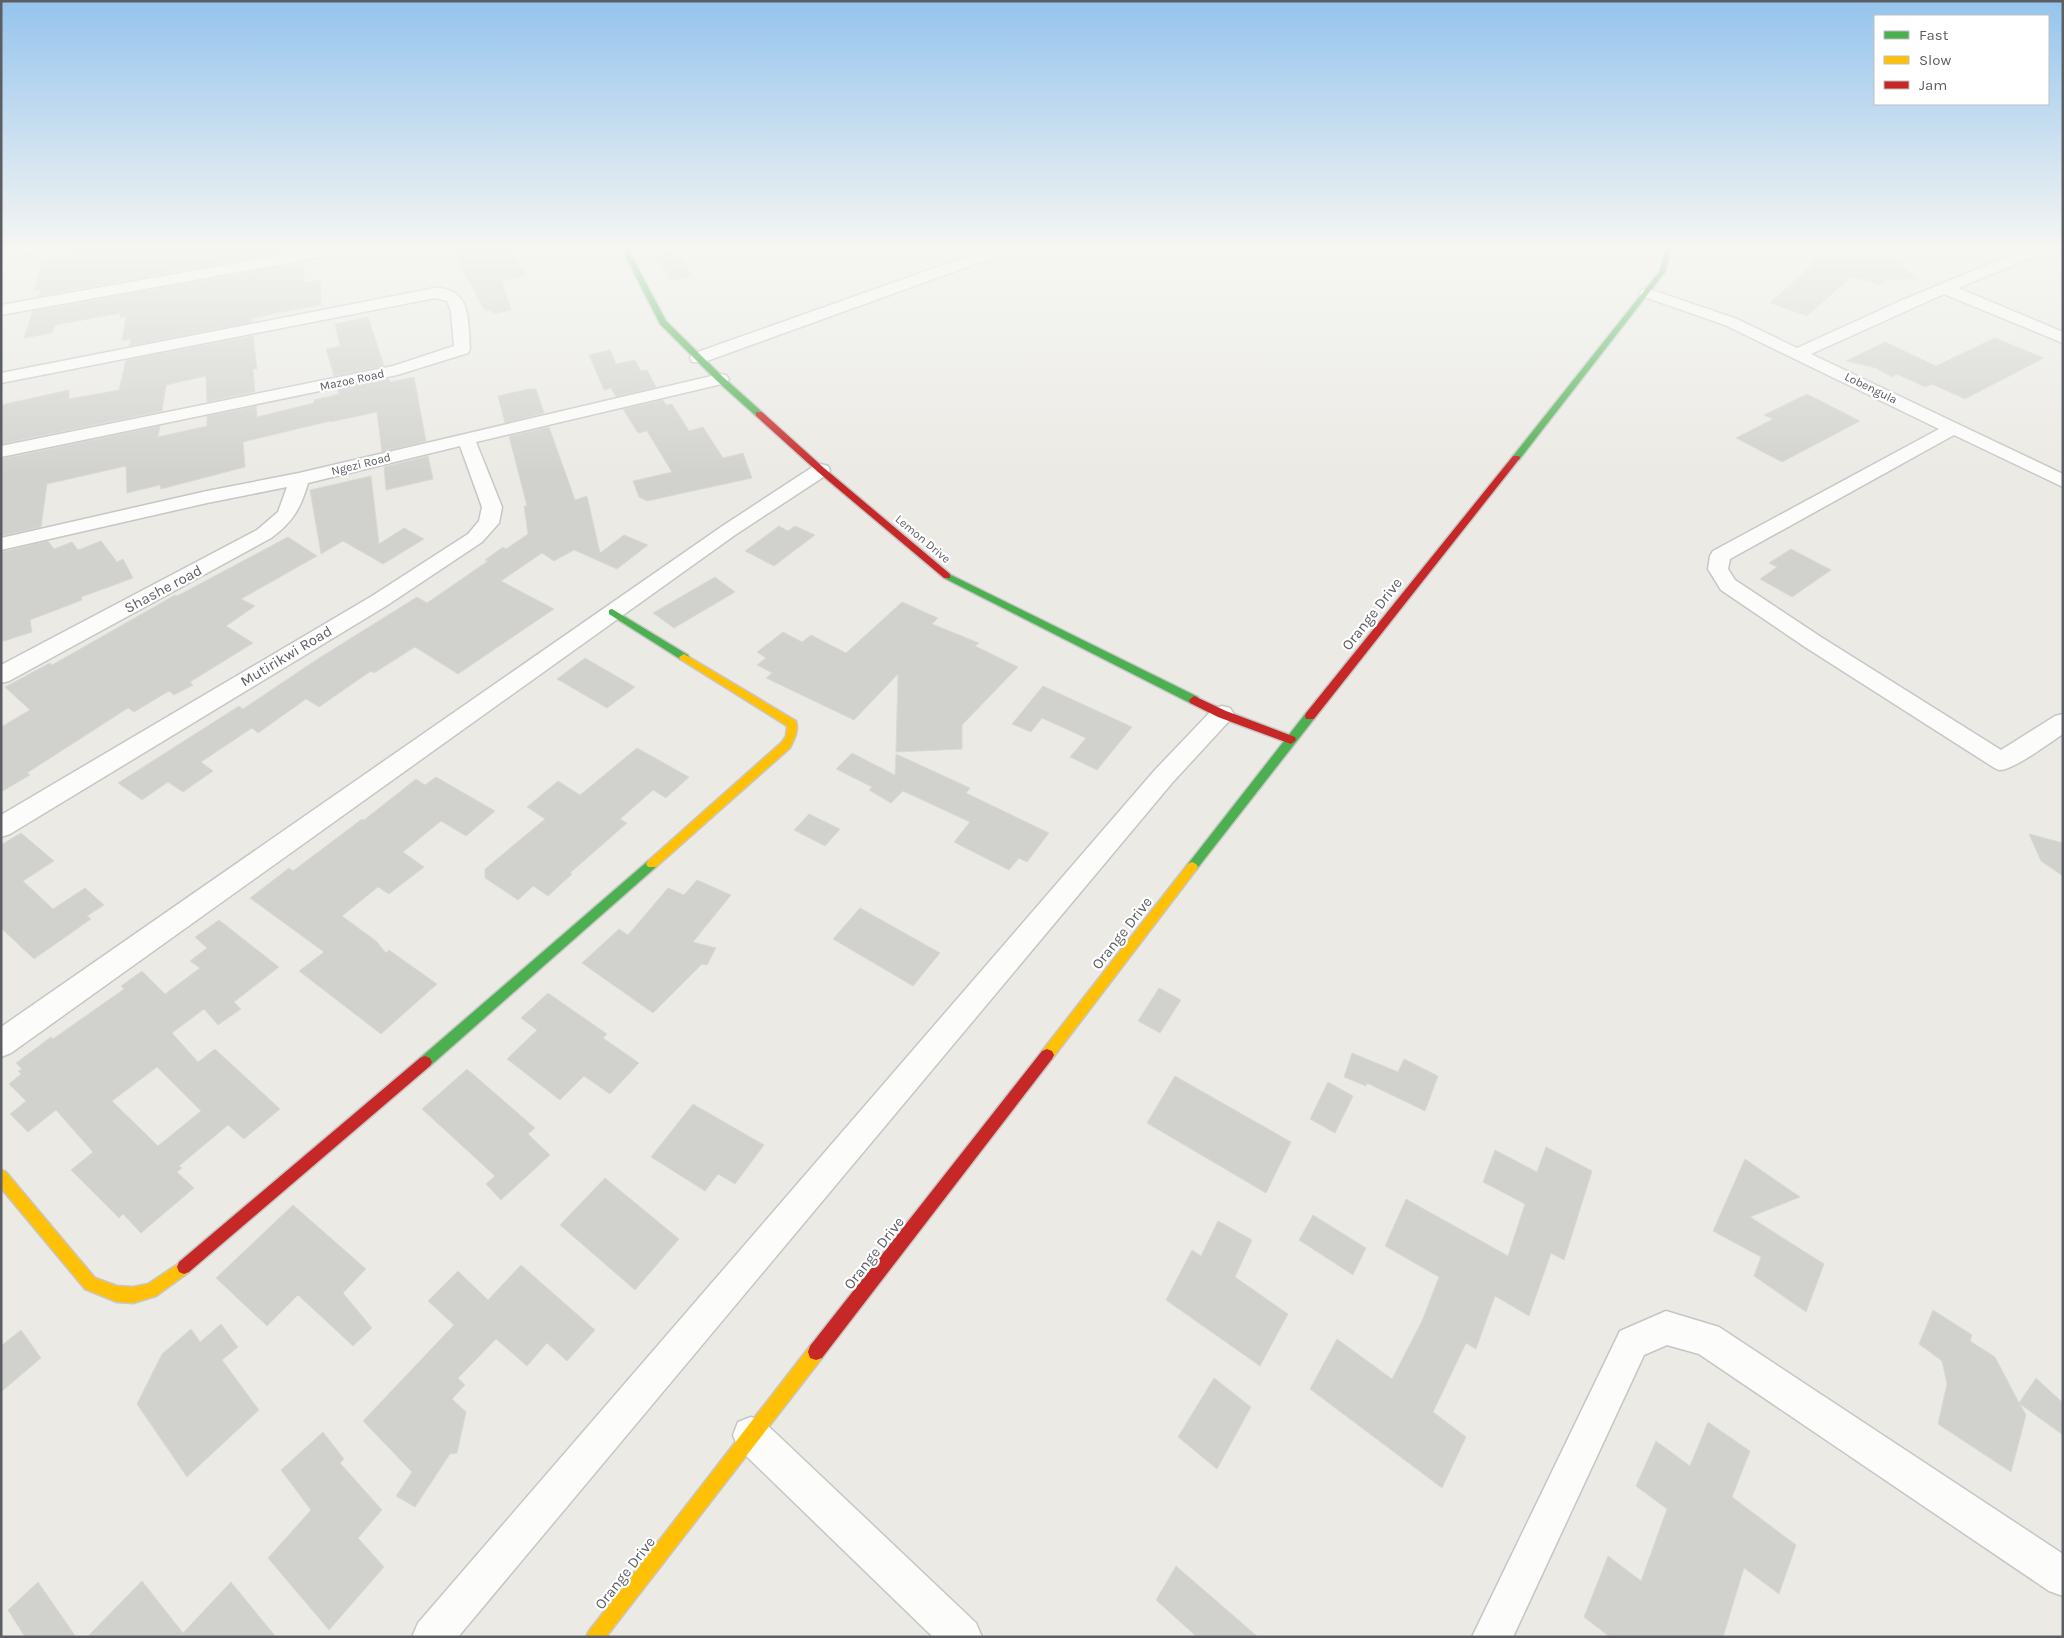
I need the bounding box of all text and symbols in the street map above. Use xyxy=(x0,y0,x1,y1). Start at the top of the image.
legend xyxy=(1874,15,2049,105)
text: Fast xyxy=(1919,26,1949,44)
text: Slow xyxy=(1919,51,1951,69)
text: Jam xyxy=(1919,76,1947,94)
street label: Mazoe Road xyxy=(318,366,386,394)
street label: Lobengula xyxy=(1842,369,1900,407)
street label: Ngezi Road xyxy=(330,450,392,478)
street label: Lemon Drive xyxy=(893,512,953,566)
street label: Shashe road xyxy=(121,561,205,617)
street label: Orange Drive xyxy=(1338,574,1406,654)
street label: Mutirikwi Road xyxy=(237,622,335,690)
street label: Orange Drive xyxy=(1088,893,1156,973)
street label: Orange Drive xyxy=(840,1213,908,1293)
street label: Orange Drive xyxy=(591,1533,659,1613)

